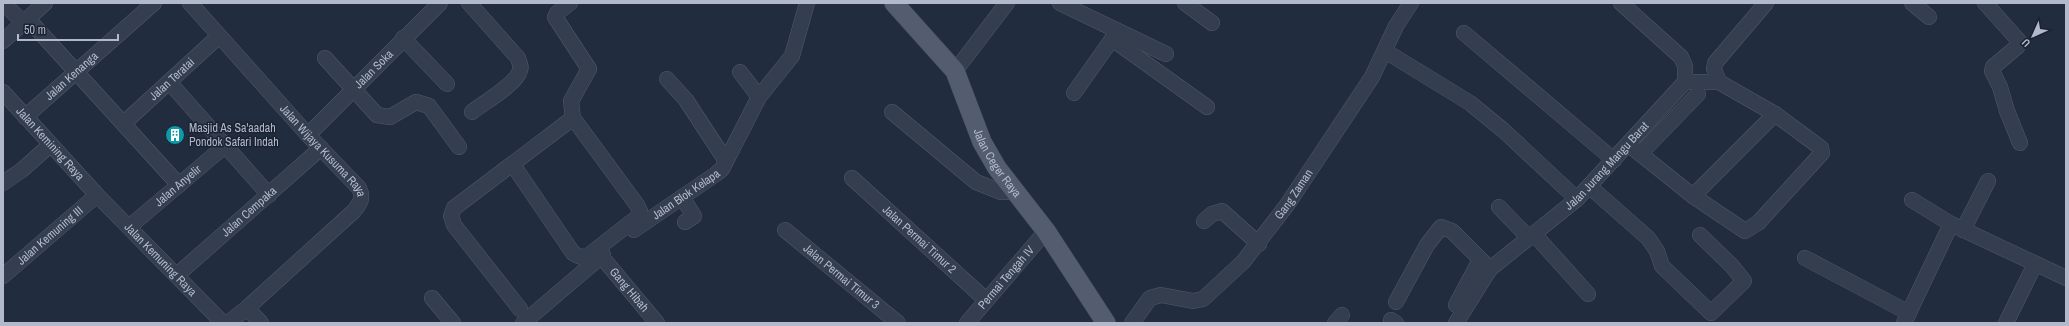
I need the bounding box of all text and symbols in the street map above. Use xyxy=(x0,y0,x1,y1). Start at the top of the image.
scale bar xyxy=(18,16,118,42)
north arrow xyxy=(2013,16,2053,56)
text: 50 m xyxy=(24,22,46,38)
text: U xyxy=(2019,36,2033,50)
street label: Jalan Soka xyxy=(351,46,397,92)
street label: Jalan Kenanga xyxy=(42,48,102,104)
street label: Jalan Teratai xyxy=(146,54,198,104)
street label: Jalan Wijaya Kusuma Raya xyxy=(276,101,369,198)
street label: Jalan Kemining Raya xyxy=(13,103,88,184)
street label: Jalan Jurang Mangu Barat xyxy=(1562,118,1652,214)
place label: Masjid As Sa'aadah Pondok Safari Indah xyxy=(189,120,279,150)
building icon: Masjid As Sa'aadah Pondok Safari Indah xyxy=(164,124,186,146)
street label: Jalan Ceger Raya xyxy=(970,126,1025,201)
street label: Jalan Anyelir xyxy=(151,161,205,210)
street label: Jalan Blok Kelapa xyxy=(649,165,724,223)
street label: Gang Zaman xyxy=(1271,166,1317,223)
street label: Jalan Cempaka xyxy=(218,183,280,240)
street label: Jalan Permai Timur 2 xyxy=(879,202,960,277)
street label: Jalan Kemuning III xyxy=(14,203,86,268)
street label: Jalan Kemuning Raya xyxy=(121,219,201,300)
street label: Jalan Permai Timur 3 xyxy=(800,240,883,313)
street label: Permai Tengah IV xyxy=(974,242,1038,313)
street label: Gang Hibah xyxy=(606,264,652,315)

